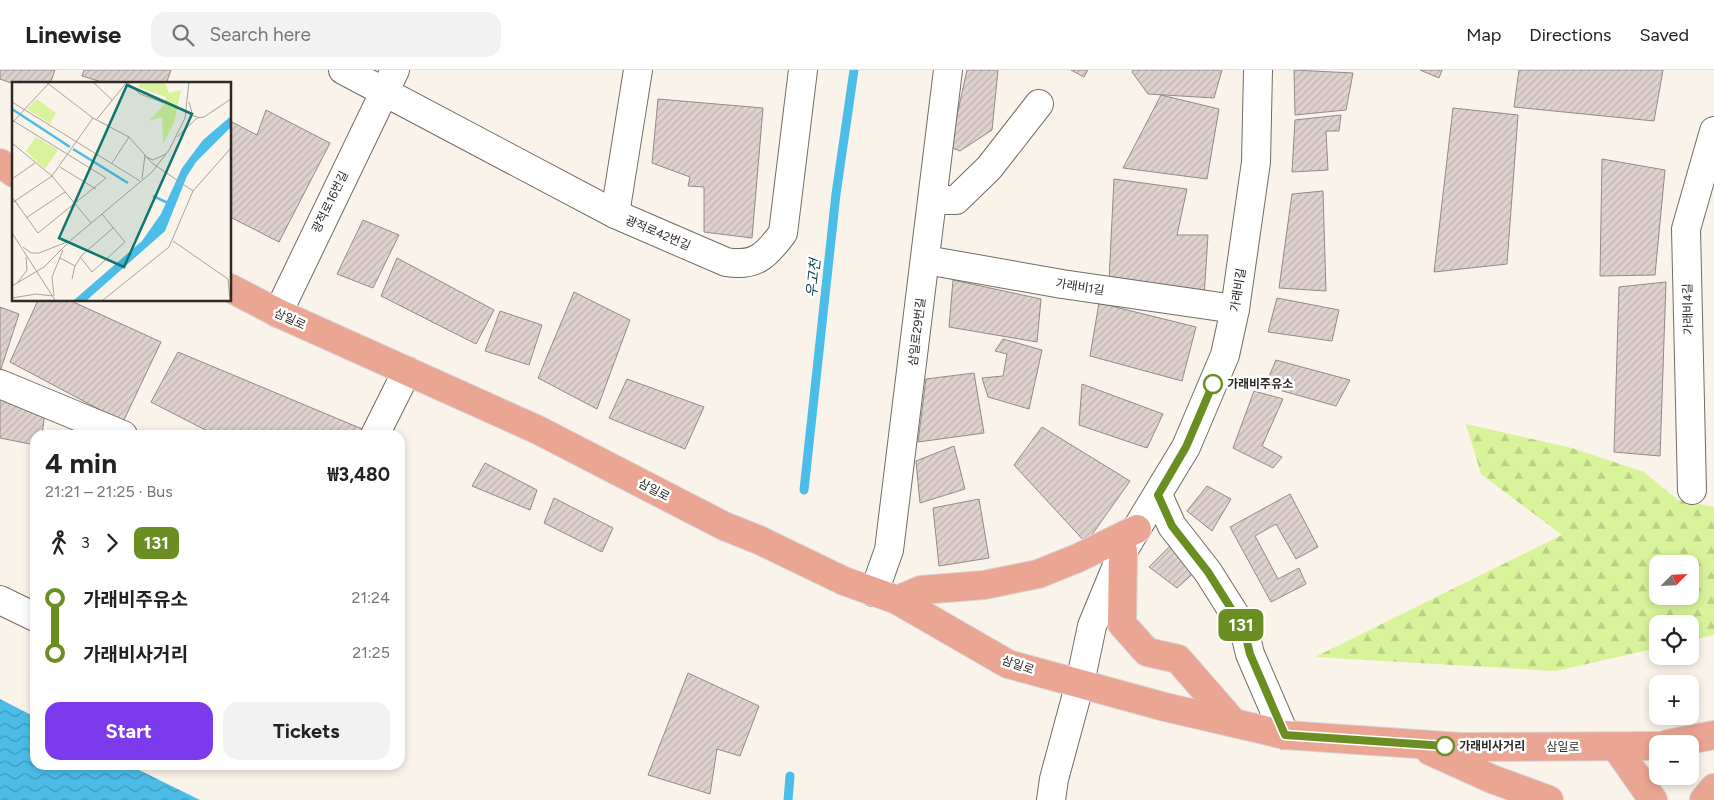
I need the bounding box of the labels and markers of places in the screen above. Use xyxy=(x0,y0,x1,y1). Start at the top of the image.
marker: 가래비주유소 xyxy=(1203,374,1223,394)
place label: 가래비주유소 xyxy=(1227,377,1293,391)
marker: 가래비사거리 xyxy=(1435,736,1455,756)
place label: 가래비사거리 xyxy=(1459,739,1525,753)

